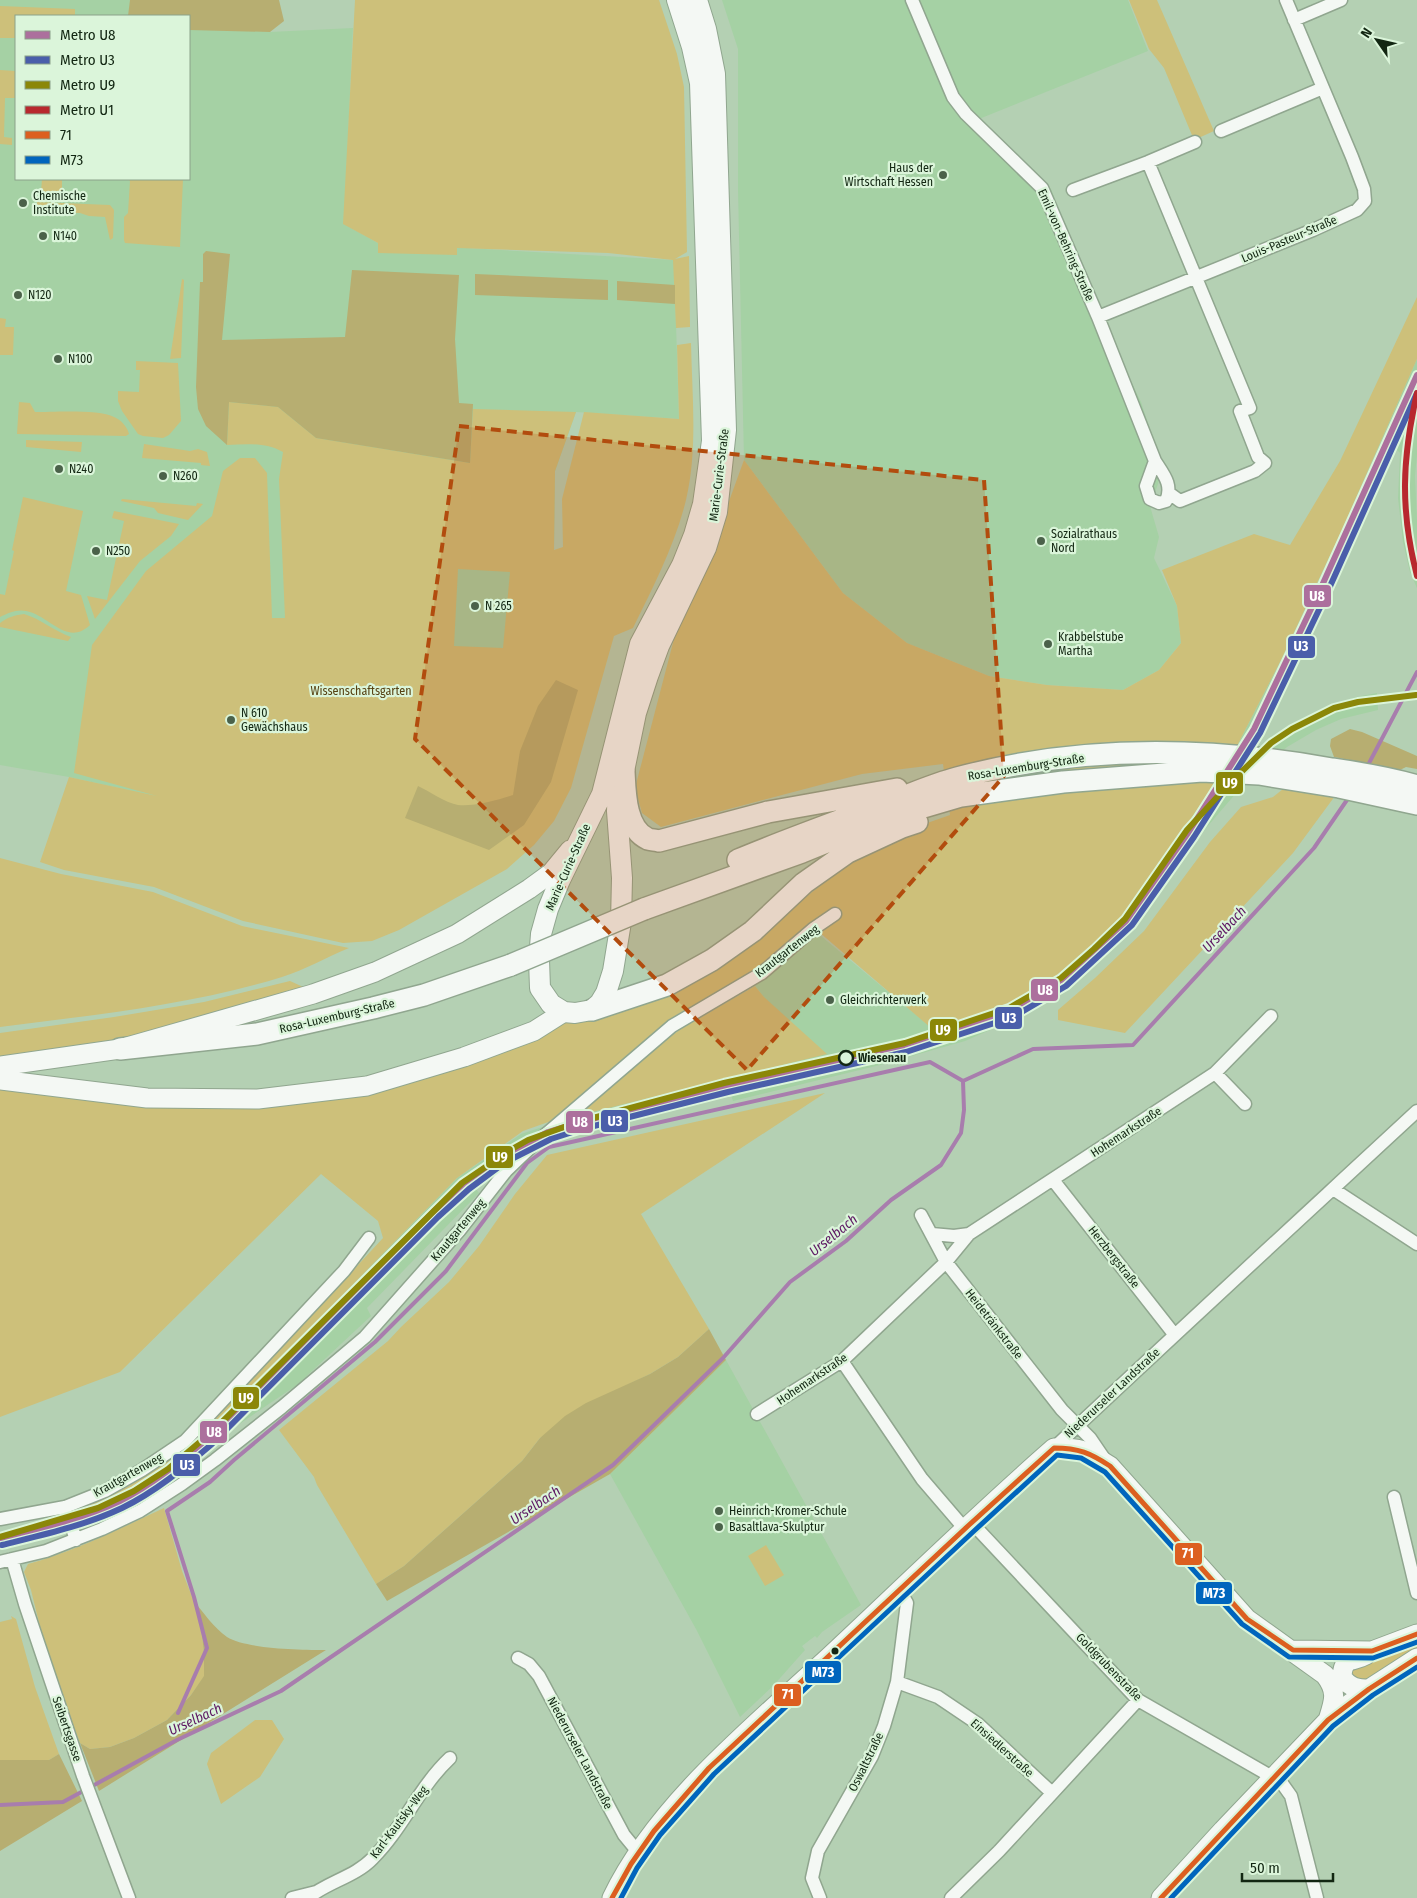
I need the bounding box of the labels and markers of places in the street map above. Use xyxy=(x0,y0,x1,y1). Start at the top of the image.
place label: Haus der Wirtschaft Hessen xyxy=(844,161,934,189)
marker: Haus der Wirtschaft Hessen xyxy=(937,169,949,181)
place label: Chemische Institute xyxy=(33,189,86,217)
marker: Chemische Institute xyxy=(17,197,29,209)
place label: N140 xyxy=(53,229,77,243)
marker: N140 xyxy=(37,230,49,242)
place label: N120 xyxy=(28,288,52,302)
marker: N120 xyxy=(12,289,24,301)
place label: N100 xyxy=(68,352,92,366)
marker: N100 xyxy=(52,353,64,365)
place label: N240 xyxy=(69,462,93,476)
marker: N240 xyxy=(53,463,65,475)
place label: N260 xyxy=(173,469,198,483)
marker: N260 xyxy=(157,470,169,482)
place label: Sozialrathaus Nord xyxy=(1051,527,1117,555)
marker: Sozialrathaus Nord xyxy=(1035,535,1047,547)
place label: N250 xyxy=(106,544,130,558)
marker: N250 xyxy=(90,545,102,557)
place label: N 265 xyxy=(485,599,512,613)
marker: N 265 xyxy=(469,600,481,612)
place label: Krabbelstube Martha xyxy=(1058,630,1124,658)
marker: Krabbelstube Martha xyxy=(1042,638,1054,650)
place label: N 610 Gewächshaus xyxy=(241,706,308,734)
marker: N 610 Gewächshaus xyxy=(225,714,237,726)
place label: Gleichrichterwerk xyxy=(840,993,927,1007)
marker: Gleichrichterwerk xyxy=(824,994,836,1006)
marker: Wiesenau xyxy=(838,1050,854,1066)
place label: Wiesenau xyxy=(858,1051,906,1065)
place label: Heinrich-Kromer-Schule xyxy=(729,1504,847,1518)
marker: Heinrich-Kromer-Schule xyxy=(713,1505,725,1517)
place label: Basaltlava-Skulptur xyxy=(729,1520,825,1534)
marker: Basaltlava-Skulptur xyxy=(713,1521,725,1533)
unlabelled marker xyxy=(830,1646,840,1656)

